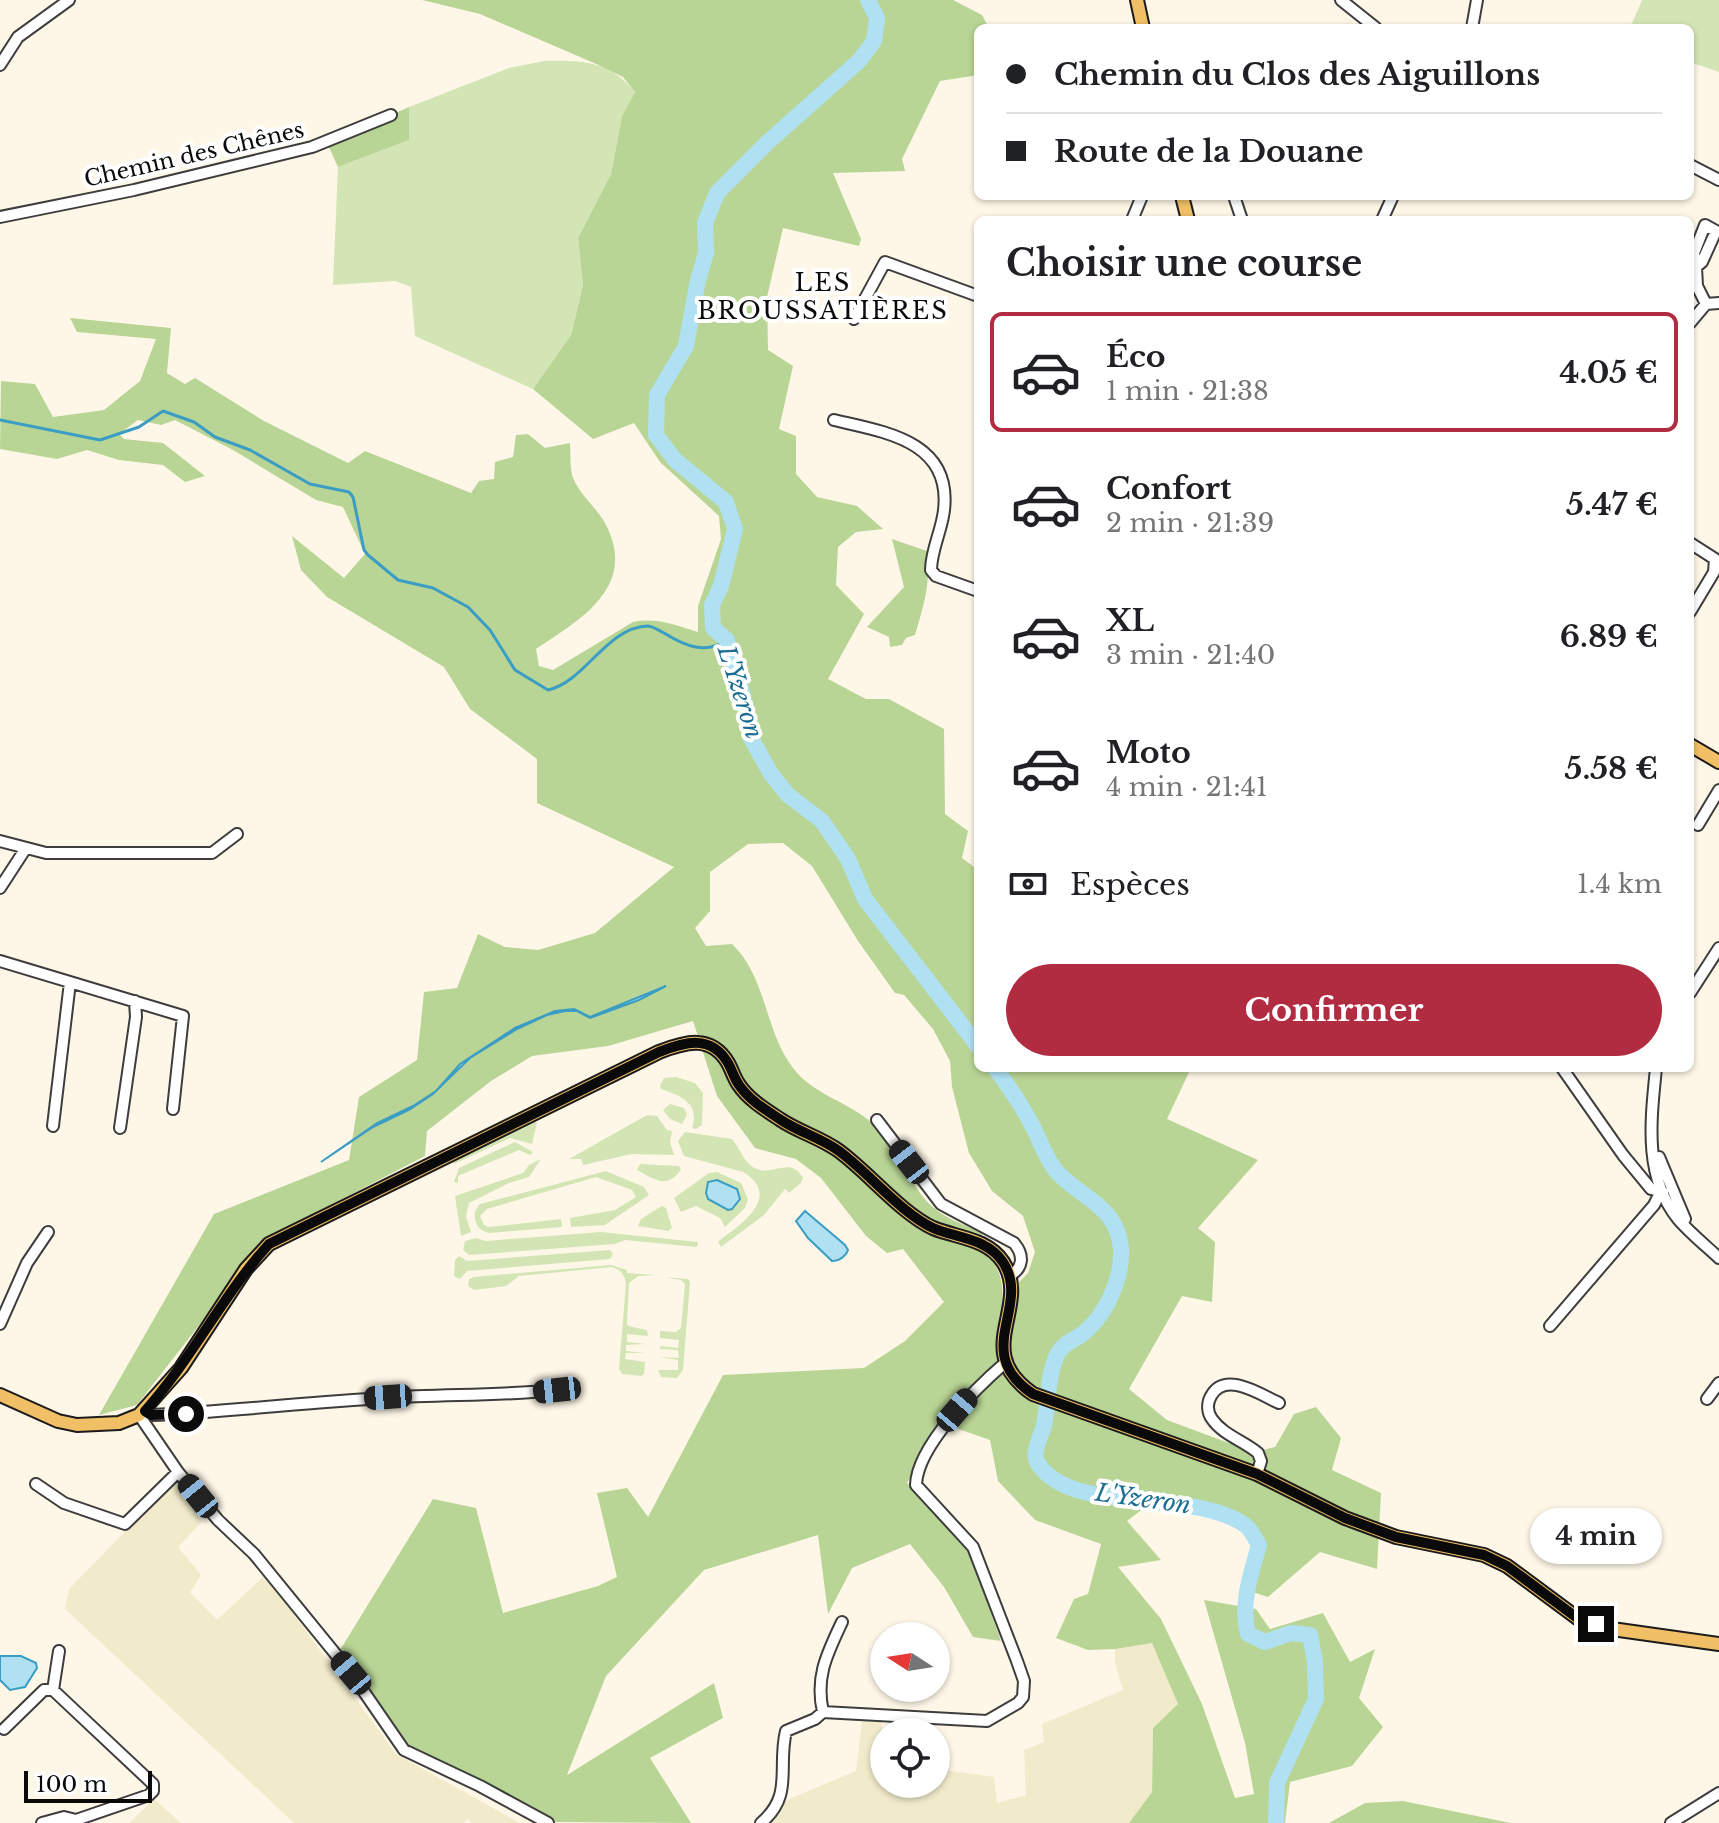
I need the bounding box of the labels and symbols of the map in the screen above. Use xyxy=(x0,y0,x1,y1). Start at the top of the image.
street label: Chemin des Chênes xyxy=(82,116,307,193)
district label: LES BROUSSATIÈRES xyxy=(697,268,949,325)
water label: L'Yzeron xyxy=(712,641,769,742)
car xyxy=(885,1136,933,1188)
car xyxy=(532,1376,582,1404)
car xyxy=(363,1383,413,1411)
car xyxy=(932,1384,982,1436)
route start xyxy=(168,1396,204,1432)
car xyxy=(174,1470,222,1522)
water label: L'Yzeron xyxy=(1092,1477,1193,1520)
callout: 4 min xyxy=(1530,1508,1662,1564)
route end xyxy=(1578,1606,1614,1642)
north arrow xyxy=(870,1622,950,1702)
car xyxy=(326,1647,376,1699)
scale bar xyxy=(24,1767,152,1803)

